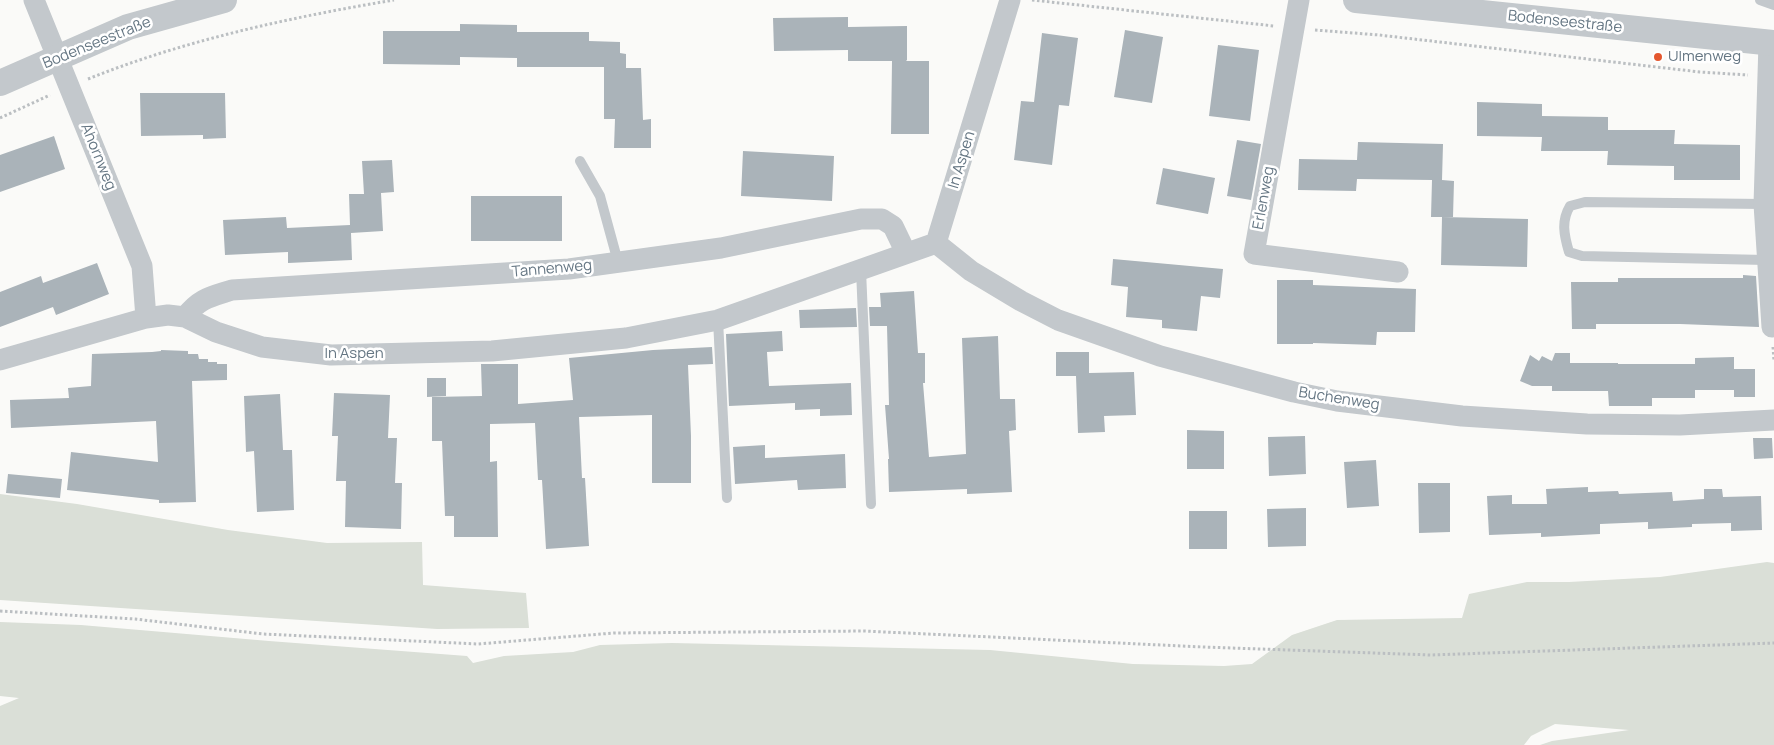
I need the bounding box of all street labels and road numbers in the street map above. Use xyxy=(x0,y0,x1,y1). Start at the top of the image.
street label: Bodenseestraße xyxy=(1507,7,1623,37)
street label: Bodenseestraße xyxy=(40,13,154,73)
street label: Ahornweg xyxy=(76,121,120,193)
street label: In Aspen xyxy=(945,129,979,191)
street label: Erlenweg xyxy=(1250,165,1278,231)
street label: Tannenweg xyxy=(511,257,593,281)
street label: In Aspen xyxy=(324,345,384,363)
street label: Buchenweg xyxy=(1297,384,1381,414)

